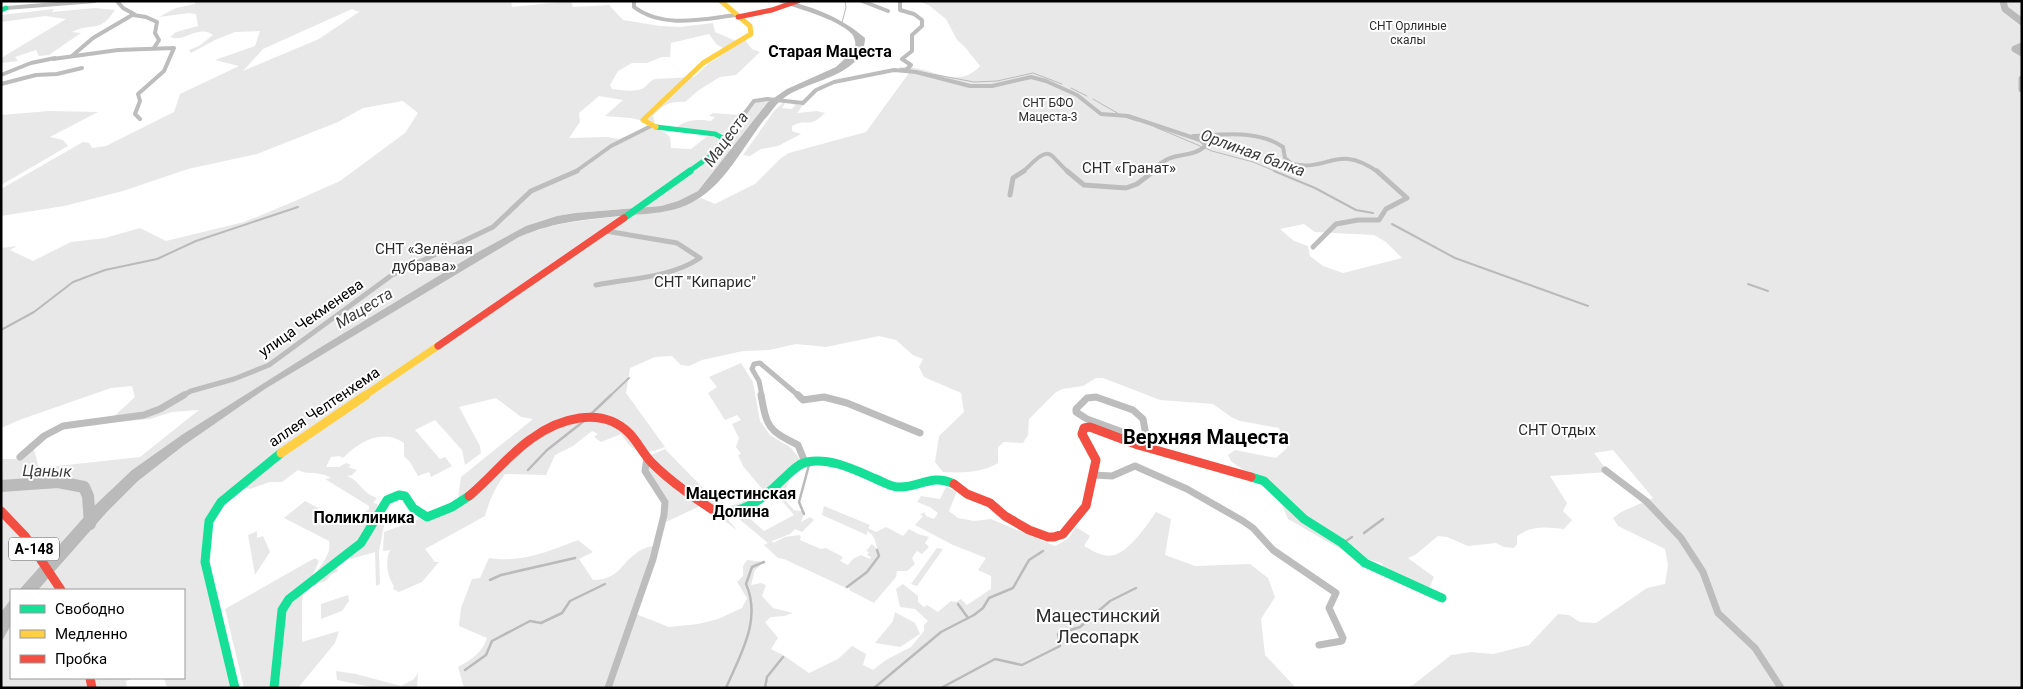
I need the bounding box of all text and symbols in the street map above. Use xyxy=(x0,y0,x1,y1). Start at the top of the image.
park label: СНТ Орлиные скалы xyxy=(1369,19,1447,47)
district label: Старая Мацеста xyxy=(768,42,892,61)
park label: СНТ БФО Мацеста-3 xyxy=(1018,96,1078,124)
water label: Мацеста xyxy=(700,108,752,170)
water label: Орлиная балка xyxy=(1198,125,1308,181)
park label: СНТ «Гранат» xyxy=(1082,159,1176,177)
park label: СНТ «Зелёная дубрава» xyxy=(375,240,473,275)
park label: СНТ "Кипарис" xyxy=(654,273,756,291)
street label: улица Чекменева xyxy=(255,275,367,361)
water label: Мацеста xyxy=(332,284,396,332)
street label: аллея Челтенхема xyxy=(265,363,383,451)
park label: СНТ Отдых xyxy=(1518,421,1596,439)
district label: Верхняя Мацеста xyxy=(1123,425,1289,449)
water label: Цанык xyxy=(22,461,72,481)
district label: Мацестинская Долина xyxy=(686,484,796,521)
district label: Поликлиника xyxy=(313,508,415,527)
road number: А-148 xyxy=(9,538,59,560)
legend xyxy=(10,589,185,679)
text: Свободно xyxy=(55,600,124,618)
park label: Мацестинский Лесопарк xyxy=(1036,605,1160,647)
text: Медленно xyxy=(55,625,128,643)
text: Пробка xyxy=(55,650,107,668)

